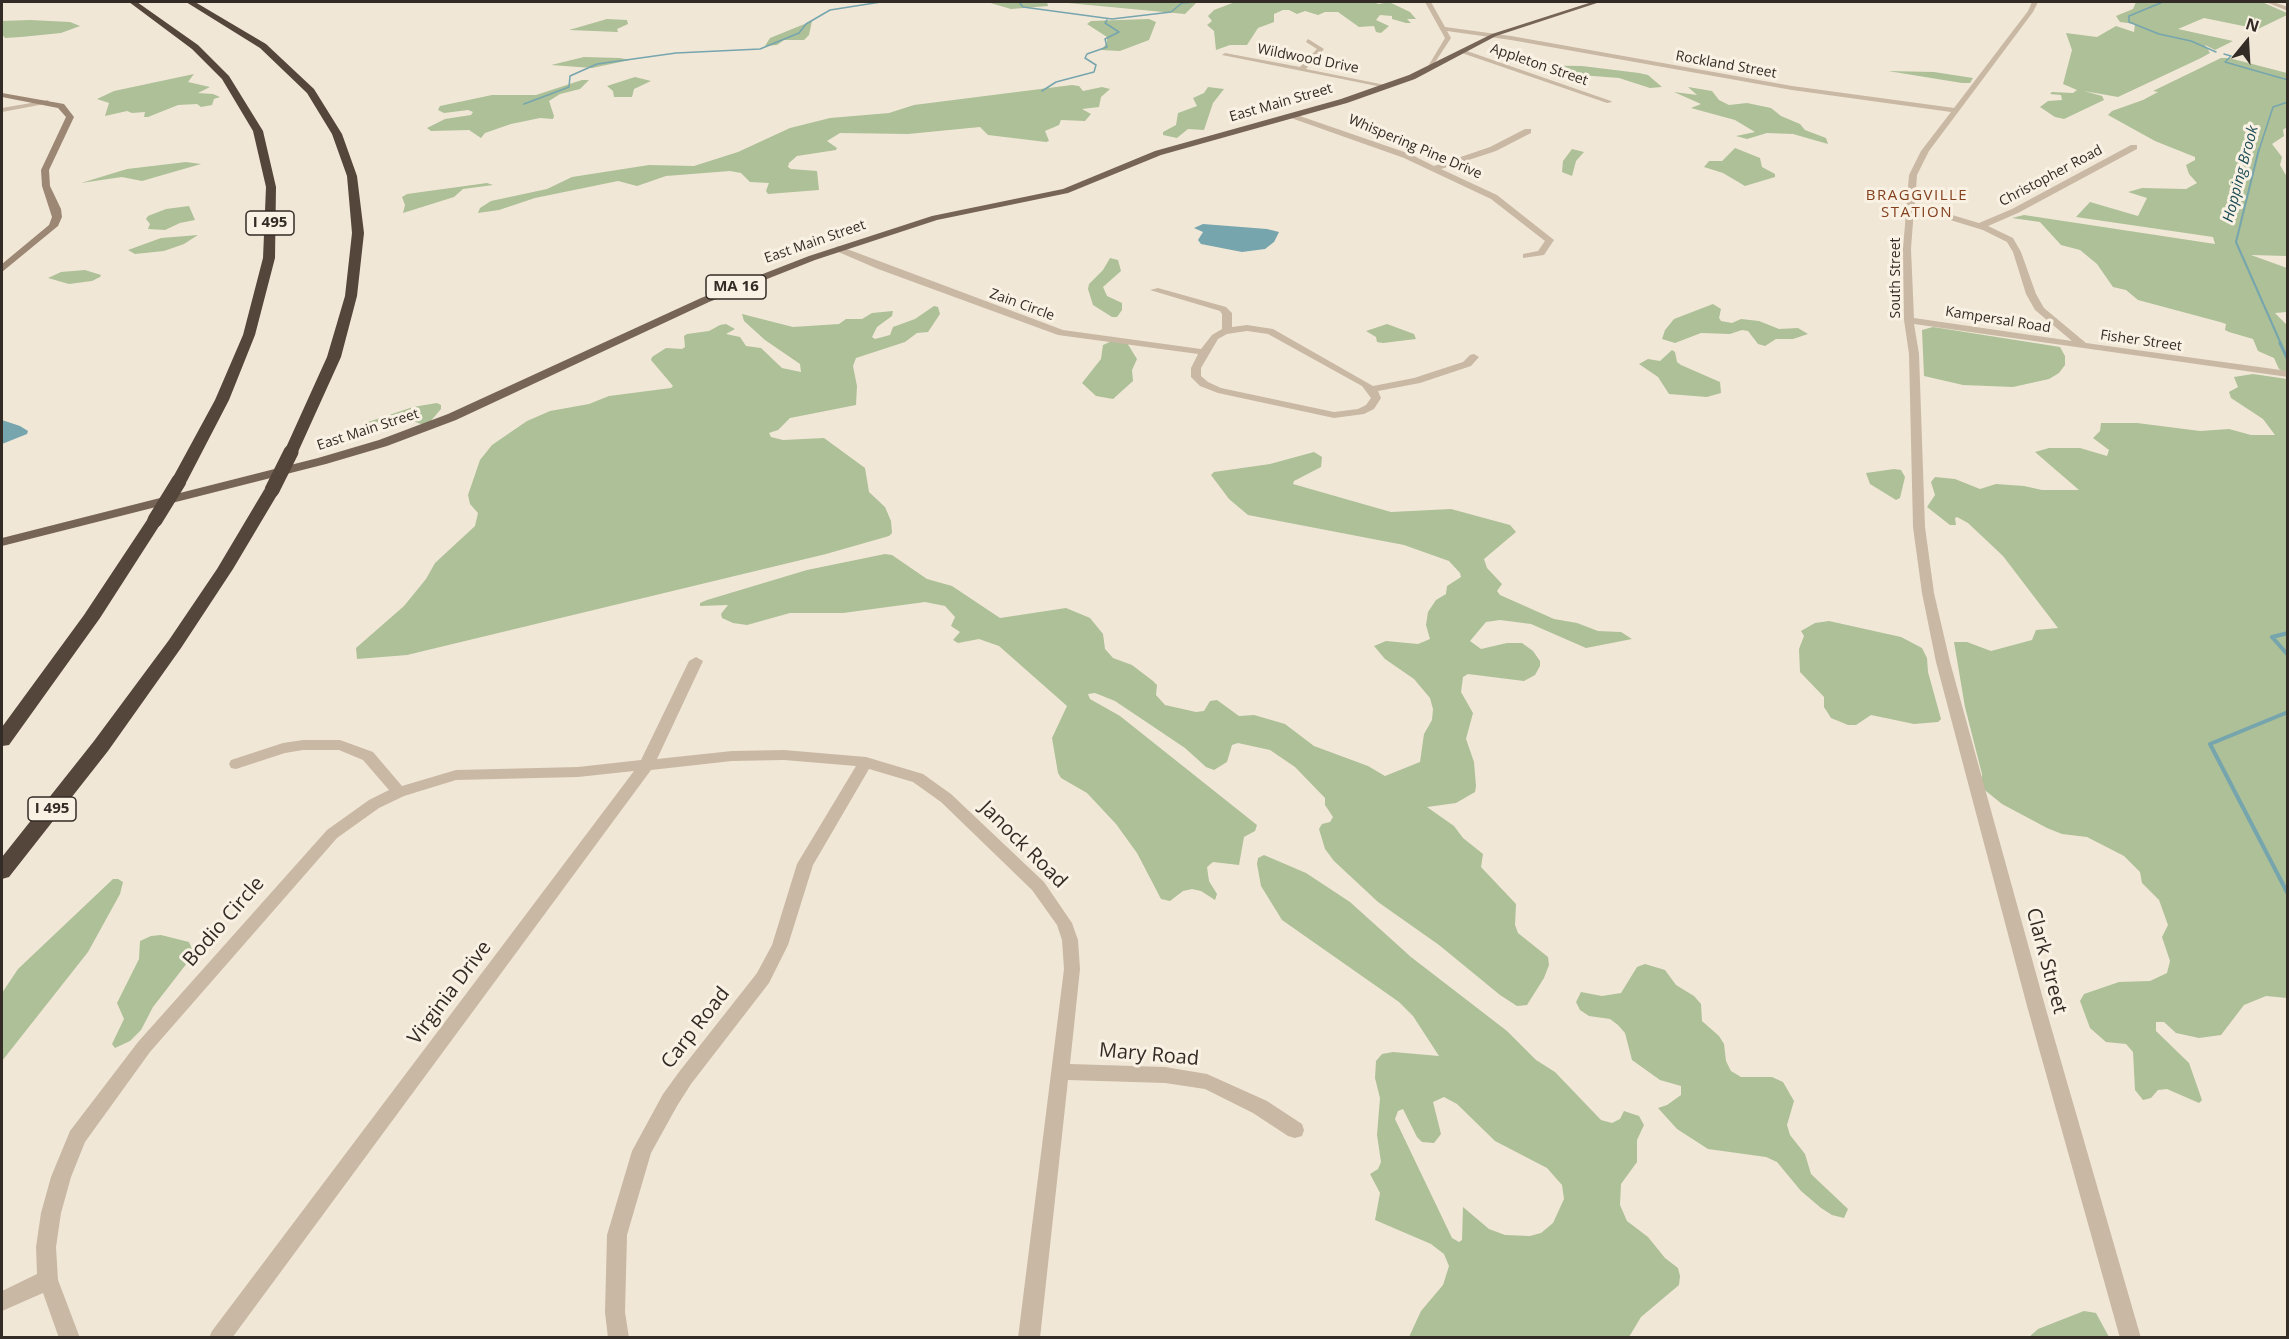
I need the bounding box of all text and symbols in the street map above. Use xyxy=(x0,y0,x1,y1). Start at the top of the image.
north arrow xyxy=(2217,12,2277,72)
text: N xyxy=(2243,12,2262,37)
street label: Appleton Street xyxy=(1488,40,1590,90)
street label: Wildwood Drive xyxy=(1256,41,1360,77)
street label: Rockland Street xyxy=(1674,48,1778,82)
street label: East Main Street xyxy=(1228,80,1334,126)
street label: Whispering Pine Drive xyxy=(1346,111,1484,183)
water label: Hopping Brook xyxy=(2219,124,2263,224)
street label: Christopher Road xyxy=(1996,142,2106,210)
district label: BRAGGVILLE STATION xyxy=(1866,187,1968,222)
road number: I 495 xyxy=(246,211,294,235)
street label: East Main Street xyxy=(762,217,868,267)
street label: South Street xyxy=(1888,238,1904,318)
road number: MA 16 xyxy=(706,275,766,299)
street label: Zain Circle xyxy=(987,286,1057,324)
street label: Kampersal Road xyxy=(1944,303,2052,337)
street label: Fisher Street xyxy=(2099,327,2183,355)
street label: East Main Street xyxy=(315,406,421,454)
street label: Janock Road xyxy=(974,796,1072,894)
road number: I 495 xyxy=(28,797,76,821)
street label: Bodio Circle xyxy=(178,872,270,972)
street label: Clark Street xyxy=(2020,905,2072,1017)
street label: Virginia Drive xyxy=(403,936,497,1050)
street label: Carp Road xyxy=(657,982,735,1074)
street label: Mary Road xyxy=(1098,1039,1200,1071)

